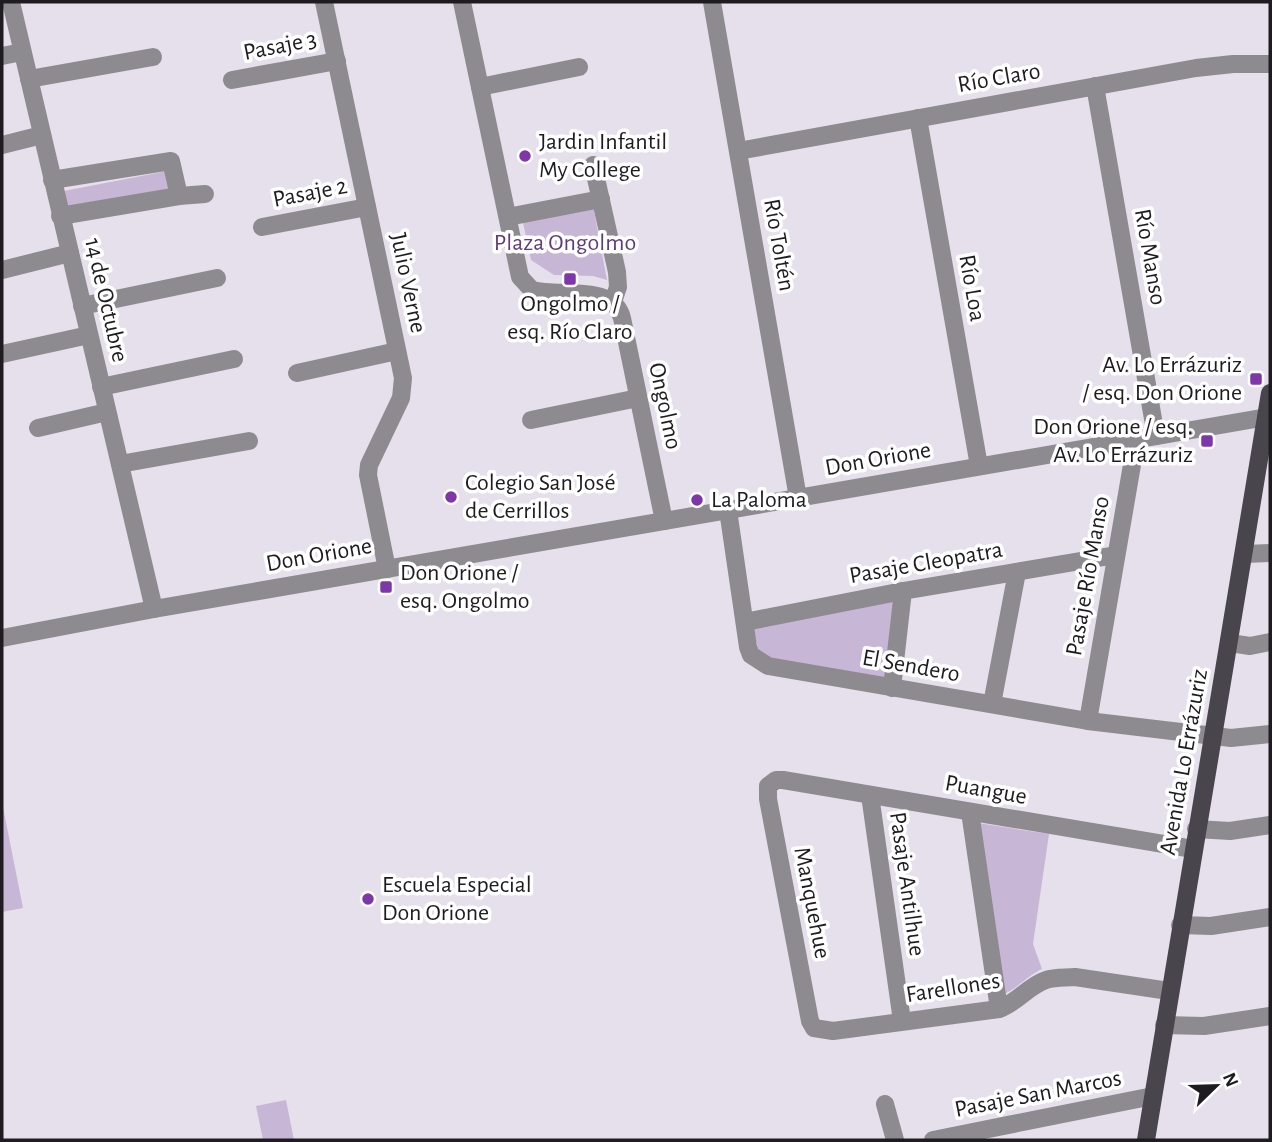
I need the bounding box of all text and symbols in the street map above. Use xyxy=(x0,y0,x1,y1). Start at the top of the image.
street label: Pasaje 3 xyxy=(241,27,319,65)
street label: Río Claro xyxy=(956,59,1042,97)
place label: Jardin Infantil My College xyxy=(539,130,667,182)
marker: Jardin Infantil My College xyxy=(517,148,533,164)
street label: Pasaje 2 xyxy=(271,174,349,212)
street label: Río Toltén xyxy=(759,197,799,293)
street label: Río Manso xyxy=(1130,207,1170,307)
street label: Julio Verne xyxy=(386,231,430,335)
park label: Plaza Ongolmo xyxy=(494,231,636,255)
street label: 14 de Octubre xyxy=(80,236,132,364)
street label: Río Loa xyxy=(954,253,990,323)
marker: Ongolmo / esq. Río Claro xyxy=(562,271,578,287)
place label: Ongolmo / esq. Río Claro xyxy=(507,292,633,344)
place label: Av. Lo Errázuriz / esq. Don Orione xyxy=(1082,353,1242,405)
street label: Ongolmo xyxy=(644,360,686,452)
marker: Av. Lo Errázuriz / esq. Don Orione xyxy=(1248,371,1264,387)
place label: Don Orione / esq. Av. Lo Errázuriz xyxy=(1033,415,1193,467)
marker: Don Orione / esq. Av. Lo Errázuriz xyxy=(1199,433,1215,449)
street label: Don Orione xyxy=(823,438,933,480)
place label: Colegio San José de Cerrillos xyxy=(465,471,616,523)
place label: La Paloma xyxy=(711,488,807,512)
marker: Colegio San José de Cerrillos xyxy=(443,489,459,505)
marker: La Paloma xyxy=(689,492,705,508)
street label: Pasaje Río Manso xyxy=(1062,494,1114,658)
street label: Don Orione xyxy=(264,534,374,576)
street label: Pasaje Cleopatra xyxy=(848,538,1004,588)
place label: Don Orione / esq. Ongolmo xyxy=(400,561,530,613)
marker: Don Orione / esq. Ongolmo xyxy=(378,579,394,595)
street label: El Sendero xyxy=(860,646,962,686)
street label: Avenida Lo Errázuriz xyxy=(1156,667,1212,857)
street label: Puangue xyxy=(943,771,1029,809)
street label: Pasaje Antilhue xyxy=(885,810,929,958)
street label: Manquehue xyxy=(789,845,835,961)
place label: Escuela Especial Don Orione xyxy=(382,873,532,925)
marker: Escuela Especial Don Orione xyxy=(360,891,376,907)
street label: Farellones xyxy=(904,969,1002,1007)
north arrow xyxy=(1181,1051,1251,1121)
street label: Pasaje San Marcos xyxy=(953,1066,1123,1122)
text: N xyxy=(1219,1070,1242,1090)

